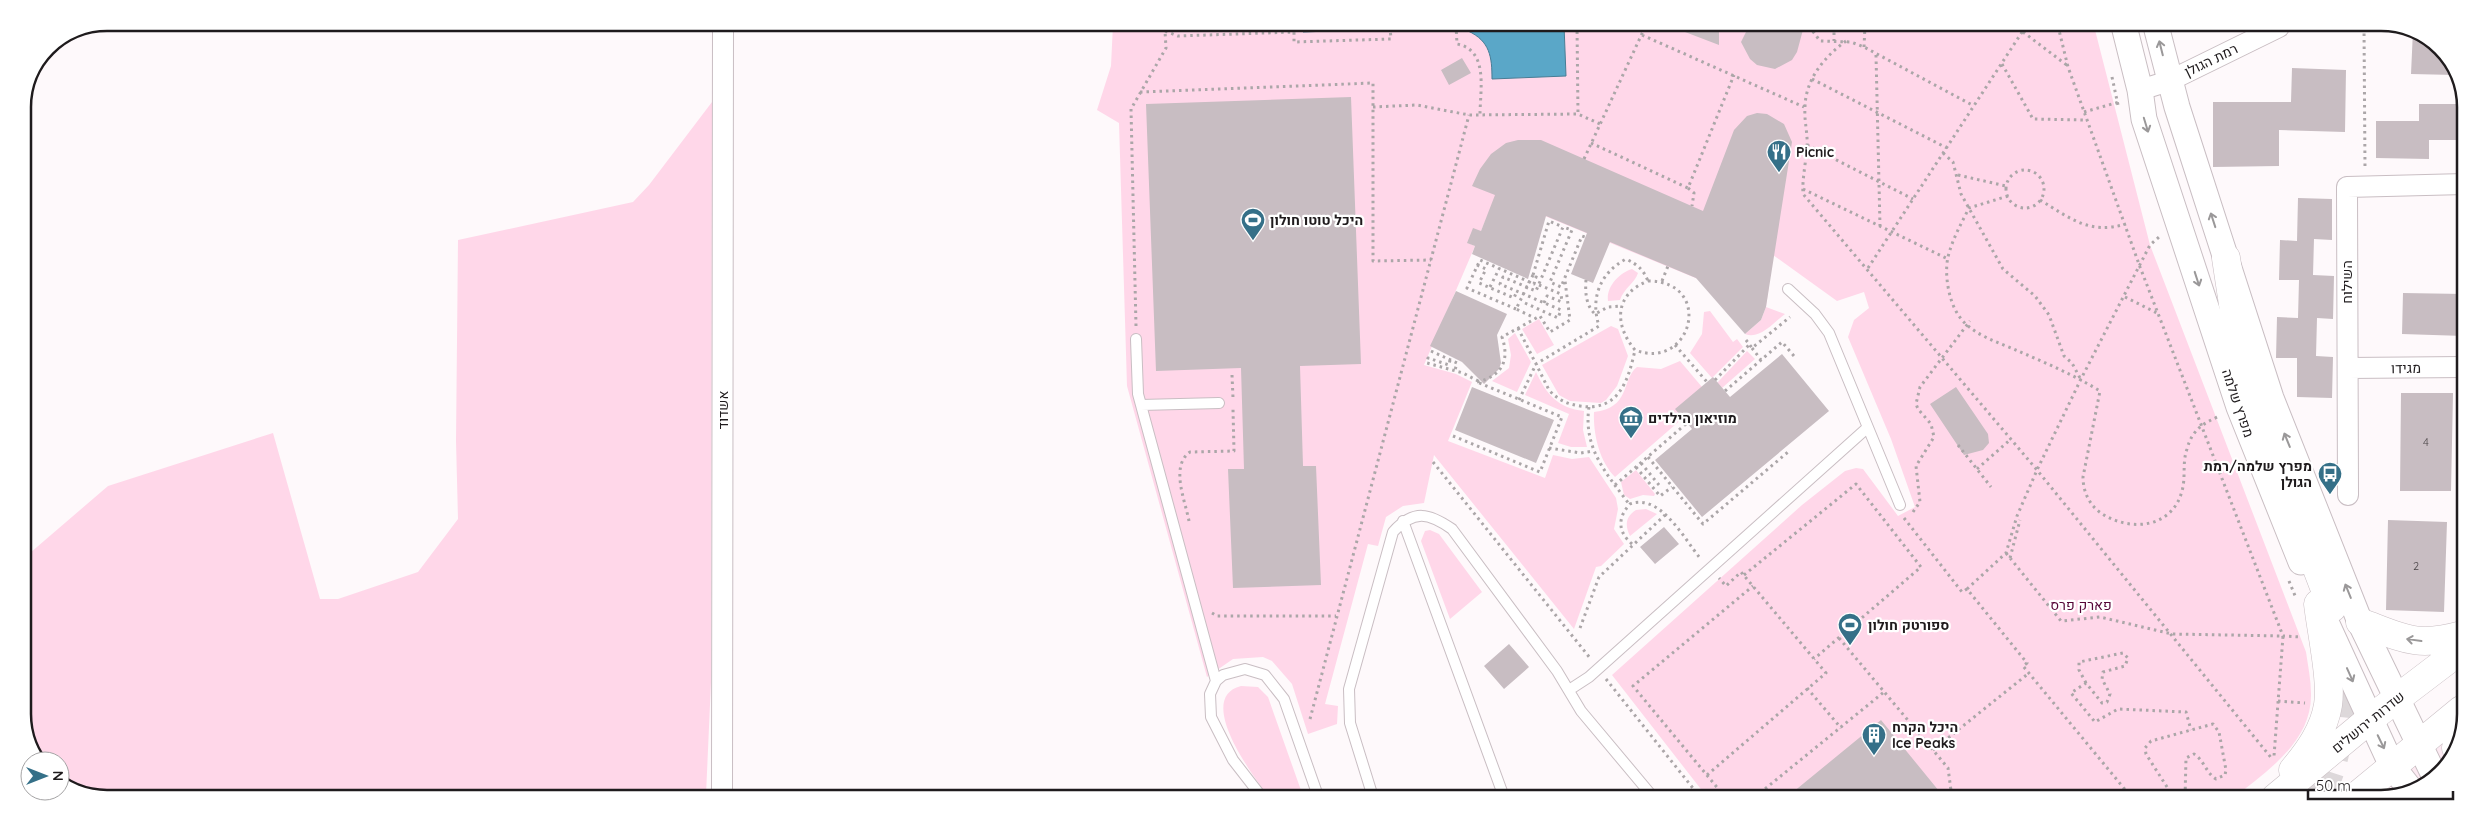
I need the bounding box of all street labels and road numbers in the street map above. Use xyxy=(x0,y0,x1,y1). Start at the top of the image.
street label: רמת הגולן xyxy=(2181,39,2241,81)
street label: השילוח xyxy=(2338,260,2356,304)
street label: מגידו xyxy=(2391,359,2421,377)
street label: מפרץ שלמה xyxy=(2218,366,2258,440)
street label: אשדוד xyxy=(714,391,732,429)
street label: שדרות ירושלים xyxy=(2328,687,2408,757)

